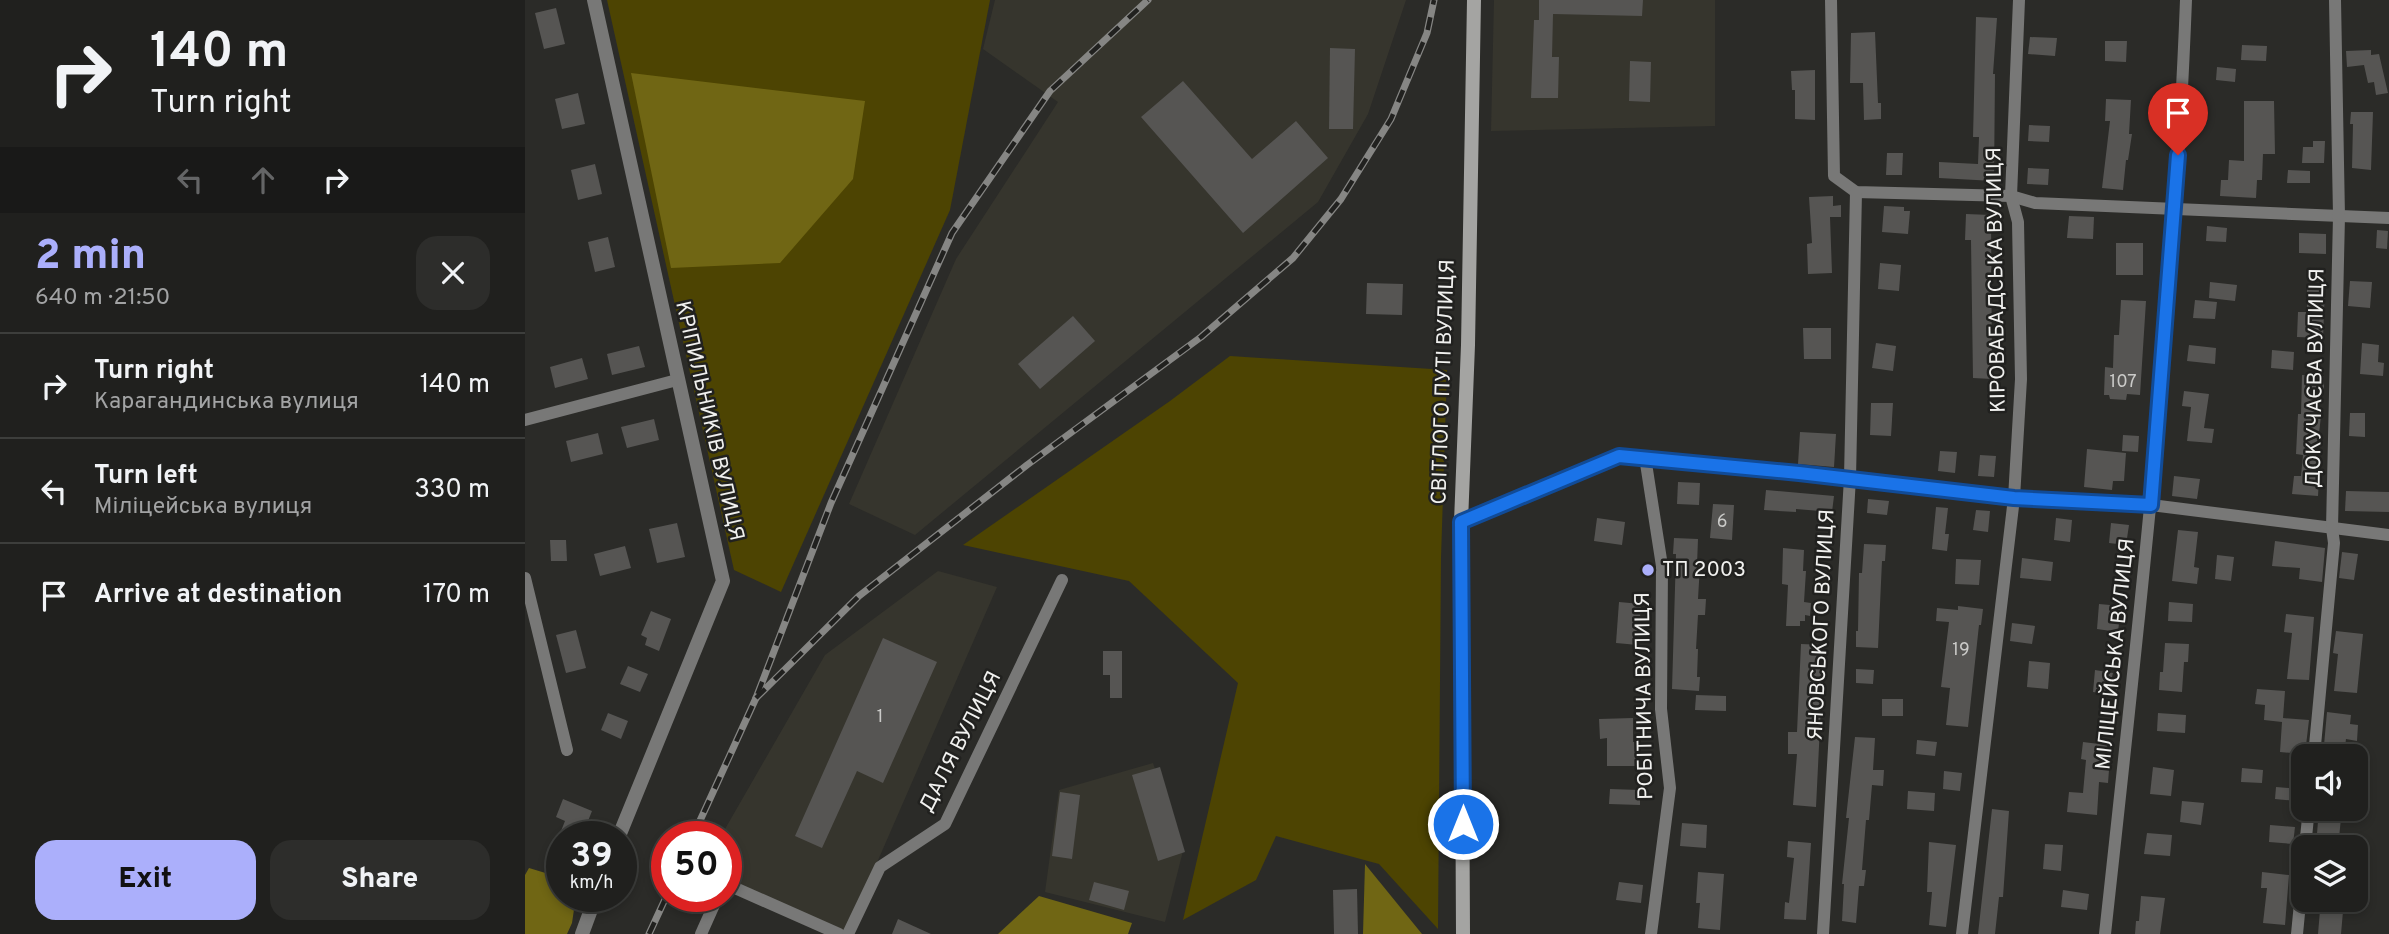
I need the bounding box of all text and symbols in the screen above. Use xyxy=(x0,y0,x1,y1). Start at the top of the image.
text: 140 m xyxy=(150,23,289,85)
icon: right xyxy=(35,28,126,119)
pin xyxy=(2148,83,2208,155)
text: Turn right xyxy=(150,84,292,124)
icon: arrive xyxy=(2159,94,2197,132)
street label: КІРОВАБАДСЬКА ВУЛИЦЯ xyxy=(1981,147,2013,413)
icon: left xyxy=(171,161,209,199)
icon: ahead xyxy=(244,161,282,199)
icon: right xyxy=(317,161,355,199)
text: 2 min xyxy=(35,231,146,284)
button: close xyxy=(416,236,490,310)
street label: СВІТЛОГО ПУТІ ВУЛИЦЯ xyxy=(1426,259,1462,505)
street label: ДОКУЧАЄВА ВУЛИЦЯ xyxy=(2301,268,2331,488)
text: 640 m · 21:50 xyxy=(35,284,170,313)
street label: КРІПИЛЬНИКІВ ВУЛИЦЯ xyxy=(668,298,750,544)
text: Turn right xyxy=(94,355,214,388)
icon: right xyxy=(35,367,73,405)
text: 140 m xyxy=(420,369,490,402)
house number: 107 xyxy=(2109,371,2137,394)
text: Карагандинська вулиця xyxy=(94,388,359,417)
text: Turn left xyxy=(94,460,198,493)
icon: left xyxy=(35,472,73,510)
text: 330 m xyxy=(414,474,490,507)
text: Міліцейська вулиця xyxy=(94,493,312,522)
street label: ЯНОВСЬКОГО ВУЛИЦЯ xyxy=(1802,509,1842,741)
house number: 6 xyxy=(1717,511,1727,534)
street label: МІЛІЦЕЙСЬКА ВУЛИЦЯ xyxy=(2089,537,2142,771)
place label: ТП 2003 xyxy=(1662,557,1746,584)
marker: ТП 2003 xyxy=(1640,562,1656,578)
icon: arrive xyxy=(35,577,73,615)
text: Arrive at destination xyxy=(94,579,342,612)
text: 170 m xyxy=(423,579,490,612)
street label: РОБІТНИЧА ВУЛИЦЯ xyxy=(1630,592,1660,800)
house number: 19 xyxy=(1952,639,1970,662)
street label: ДАЛЯ ВУЛИЦЯ xyxy=(914,667,1008,817)
house number: 1 xyxy=(877,706,883,729)
map controls xyxy=(2291,744,2368,912)
button: sound xyxy=(2291,744,2368,821)
position arrow xyxy=(1426,787,1500,861)
speed limit sign: 50 xyxy=(651,821,742,912)
text: 39 xyxy=(570,835,613,879)
button: layers xyxy=(2291,835,2368,912)
button: Exit xyxy=(35,840,256,920)
button: Share xyxy=(270,840,490,920)
text: km/h xyxy=(570,872,613,895)

